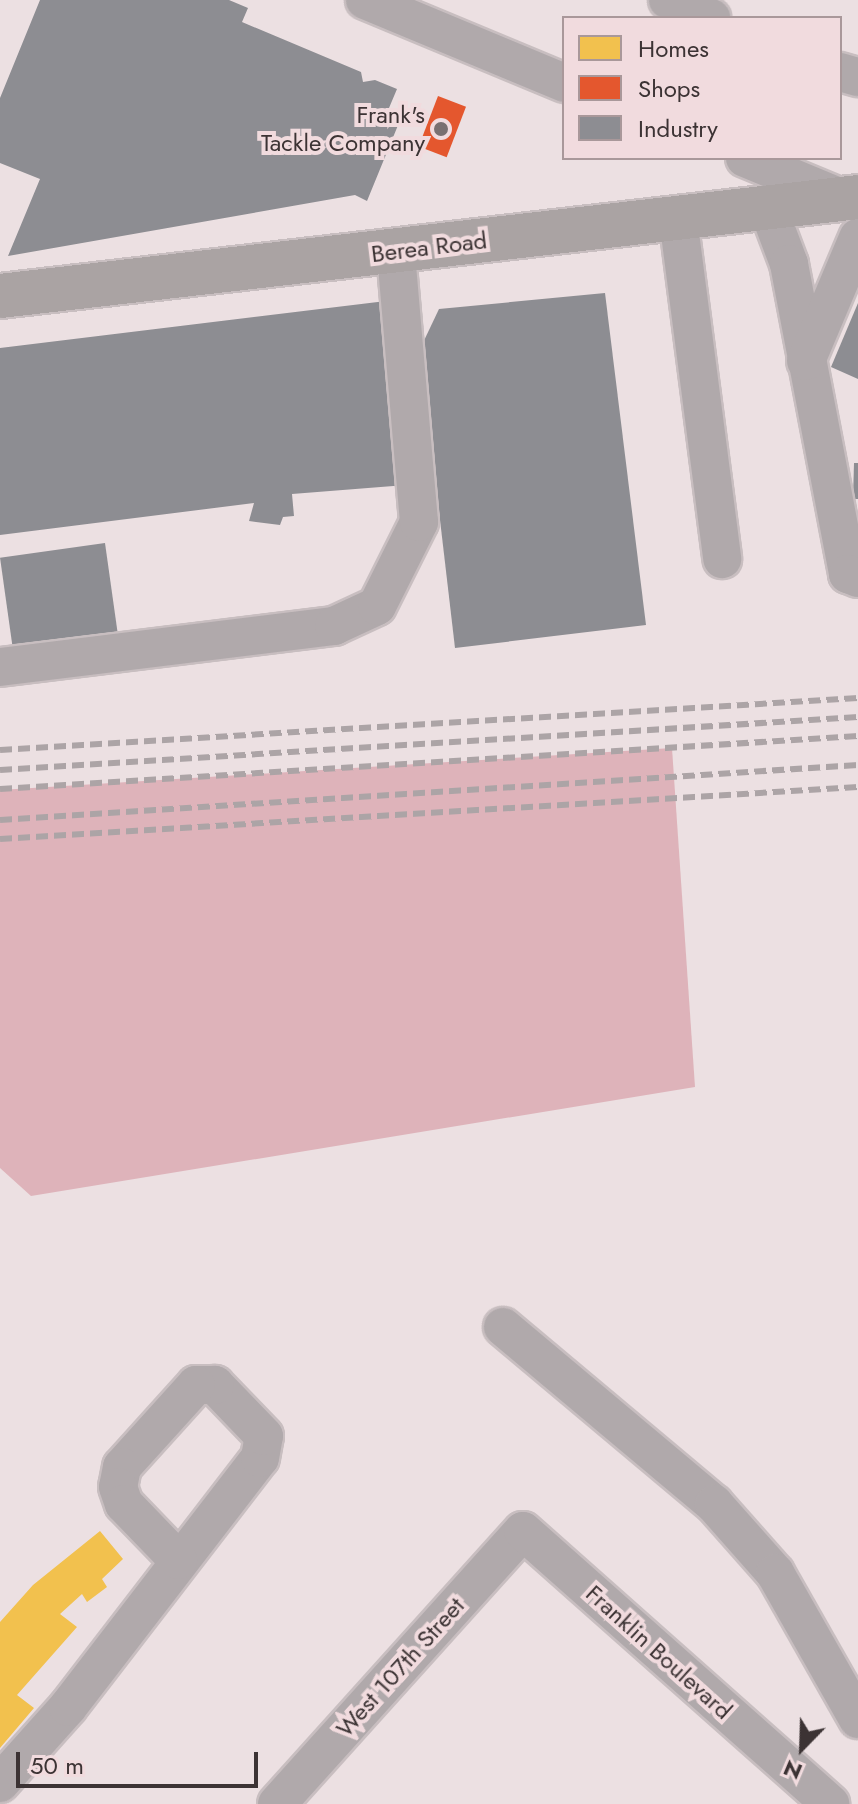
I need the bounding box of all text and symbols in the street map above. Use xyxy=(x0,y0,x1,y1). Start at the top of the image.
legend xyxy=(562,16,842,160)
text: Homes xyxy=(638,31,709,66)
text: Shops xyxy=(638,71,700,106)
place label: Frank's Tackle Company xyxy=(261,101,425,157)
text: Industry xyxy=(638,111,718,146)
marker: Frank's Tackle Company xyxy=(432,120,450,138)
street label: Berea Road xyxy=(369,226,489,268)
street label: Franklin Boulevard xyxy=(580,1579,738,1725)
street label: West 107th Street xyxy=(330,1591,470,1743)
north arrow xyxy=(762,1708,842,1788)
scale bar xyxy=(20,1736,262,1786)
text: 50 m xyxy=(30,1748,84,1783)
text: N xyxy=(778,1752,807,1788)

